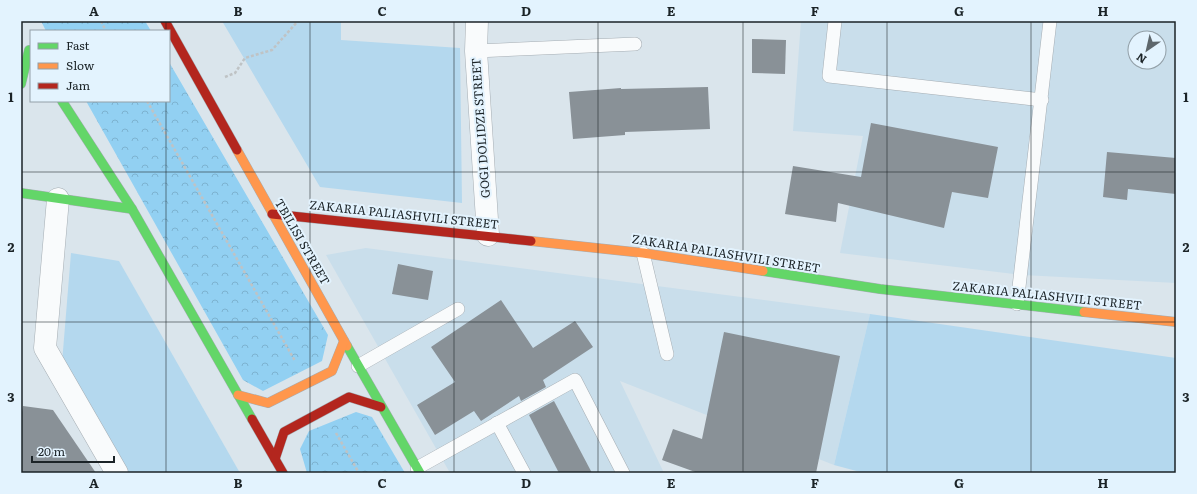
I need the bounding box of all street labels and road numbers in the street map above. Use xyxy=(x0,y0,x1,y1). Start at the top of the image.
street label: GOGI DOLIDZE STREET xyxy=(466,57,494,199)
street label: TBILISI STREET xyxy=(271,195,335,288)
street label: ZAKARIA PALIASHVILI STREET xyxy=(309,195,500,233)
street label: ZAKARIA PALIASHVILI STREET xyxy=(631,229,822,277)
street label: ZAKARIA PALIASHVILI STREET xyxy=(952,276,1143,314)

